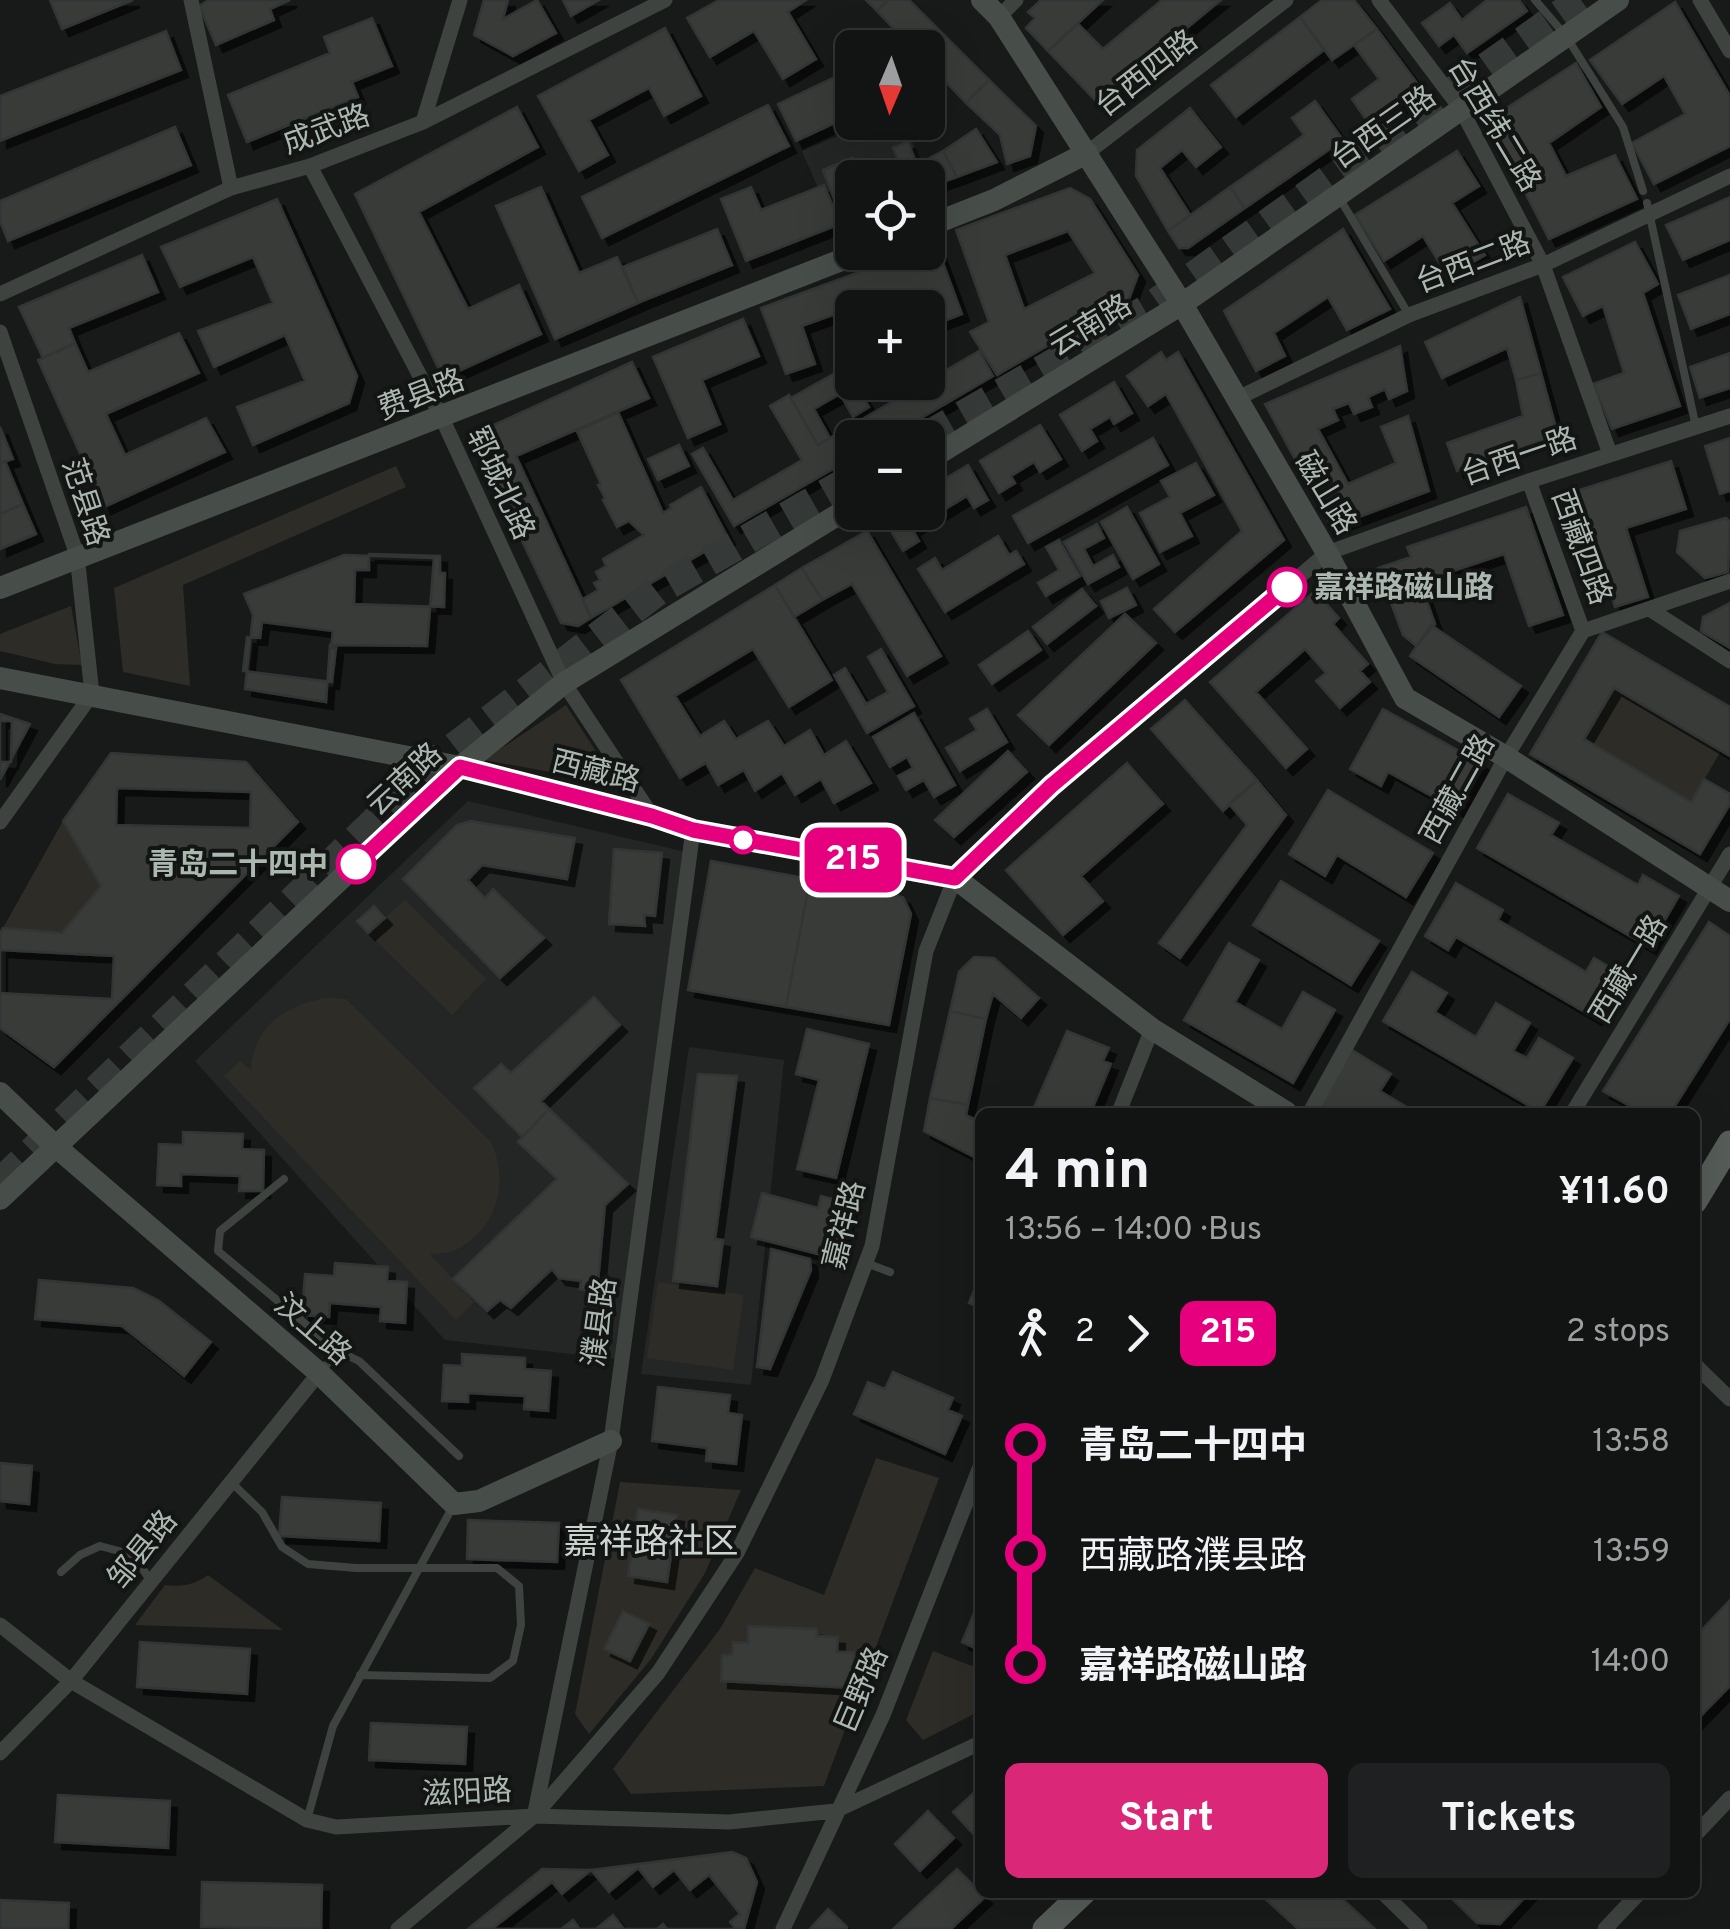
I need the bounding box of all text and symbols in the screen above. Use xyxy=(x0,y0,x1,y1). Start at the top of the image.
street label: 台西四路 xyxy=(1089,23,1206,126)
north arrow xyxy=(835,30,945,140)
map controls xyxy=(835,30,945,530)
street label: 台西纬二路 xyxy=(1438,51,1547,199)
street label: 台西三路 xyxy=(1325,79,1444,179)
street label: 成武路 xyxy=(278,99,375,164)
button: locate xyxy=(835,160,945,270)
street label: 台西二路 xyxy=(1411,226,1537,303)
street label: 云南路 xyxy=(1043,288,1139,366)
button: + xyxy=(835,290,945,400)
street label: 费县路 xyxy=(373,363,471,430)
button: − xyxy=(835,420,945,530)
street label: 台西一路 xyxy=(1457,421,1583,495)
street label: 郓城北路 xyxy=(457,422,541,546)
street label: 磁山路 xyxy=(1285,446,1363,542)
street label: 范县路 xyxy=(52,454,115,551)
street label: 西藏四路 xyxy=(1542,485,1618,611)
marker: 嘉祥路磁山路 xyxy=(1268,568,1306,606)
place label: 嘉祥路磁山路 xyxy=(1314,571,1494,608)
street label: 西藏二路 xyxy=(1414,729,1504,852)
street label: 云南路 xyxy=(360,737,451,825)
street label: 西藏路 xyxy=(547,745,644,802)
unlabelled marker xyxy=(730,827,756,853)
line badge: 215 xyxy=(796,828,910,892)
text: 215 xyxy=(825,838,881,882)
marker: 青岛二十四中 xyxy=(337,845,375,883)
place label: 青岛二十四中 xyxy=(148,848,328,885)
street label: 西藏一路 xyxy=(1583,909,1677,1031)
text: 4 min xyxy=(1005,1138,1150,1208)
text: ¥11.60 xyxy=(1559,1169,1670,1218)
street label: 嘉祥路 xyxy=(818,1177,875,1274)
text: 13:56 – 14:00 · Bus xyxy=(1005,1211,1262,1251)
street label: 濮县路 xyxy=(577,1275,626,1369)
street label: 汶上路 xyxy=(265,1287,357,1374)
icon: walk xyxy=(1005,1306,1060,1361)
icon: forward xyxy=(1110,1306,1165,1361)
text: 215 xyxy=(1200,1311,1256,1355)
text: 2 xyxy=(1075,1313,1095,1353)
text: 2 stops xyxy=(1566,1313,1670,1353)
text: 13:58 xyxy=(1592,1423,1670,1463)
text: 青岛二十四中 xyxy=(1079,1424,1307,1473)
street label: 邹县路 xyxy=(101,1504,187,1597)
district label: 嘉祥路社区 xyxy=(563,1522,739,1566)
text: 13:59 xyxy=(1593,1533,1670,1573)
text: 西藏路濮县路 xyxy=(1079,1534,1307,1583)
street label: 巨野路 xyxy=(829,1642,898,1740)
text: 14:00 xyxy=(1591,1643,1670,1683)
text: 嘉祥路磁山路 xyxy=(1079,1644,1307,1693)
button: Start xyxy=(1005,1763,1328,1878)
button: Tickets xyxy=(1348,1763,1670,1878)
street label: 滋阳路 xyxy=(421,1774,513,1815)

